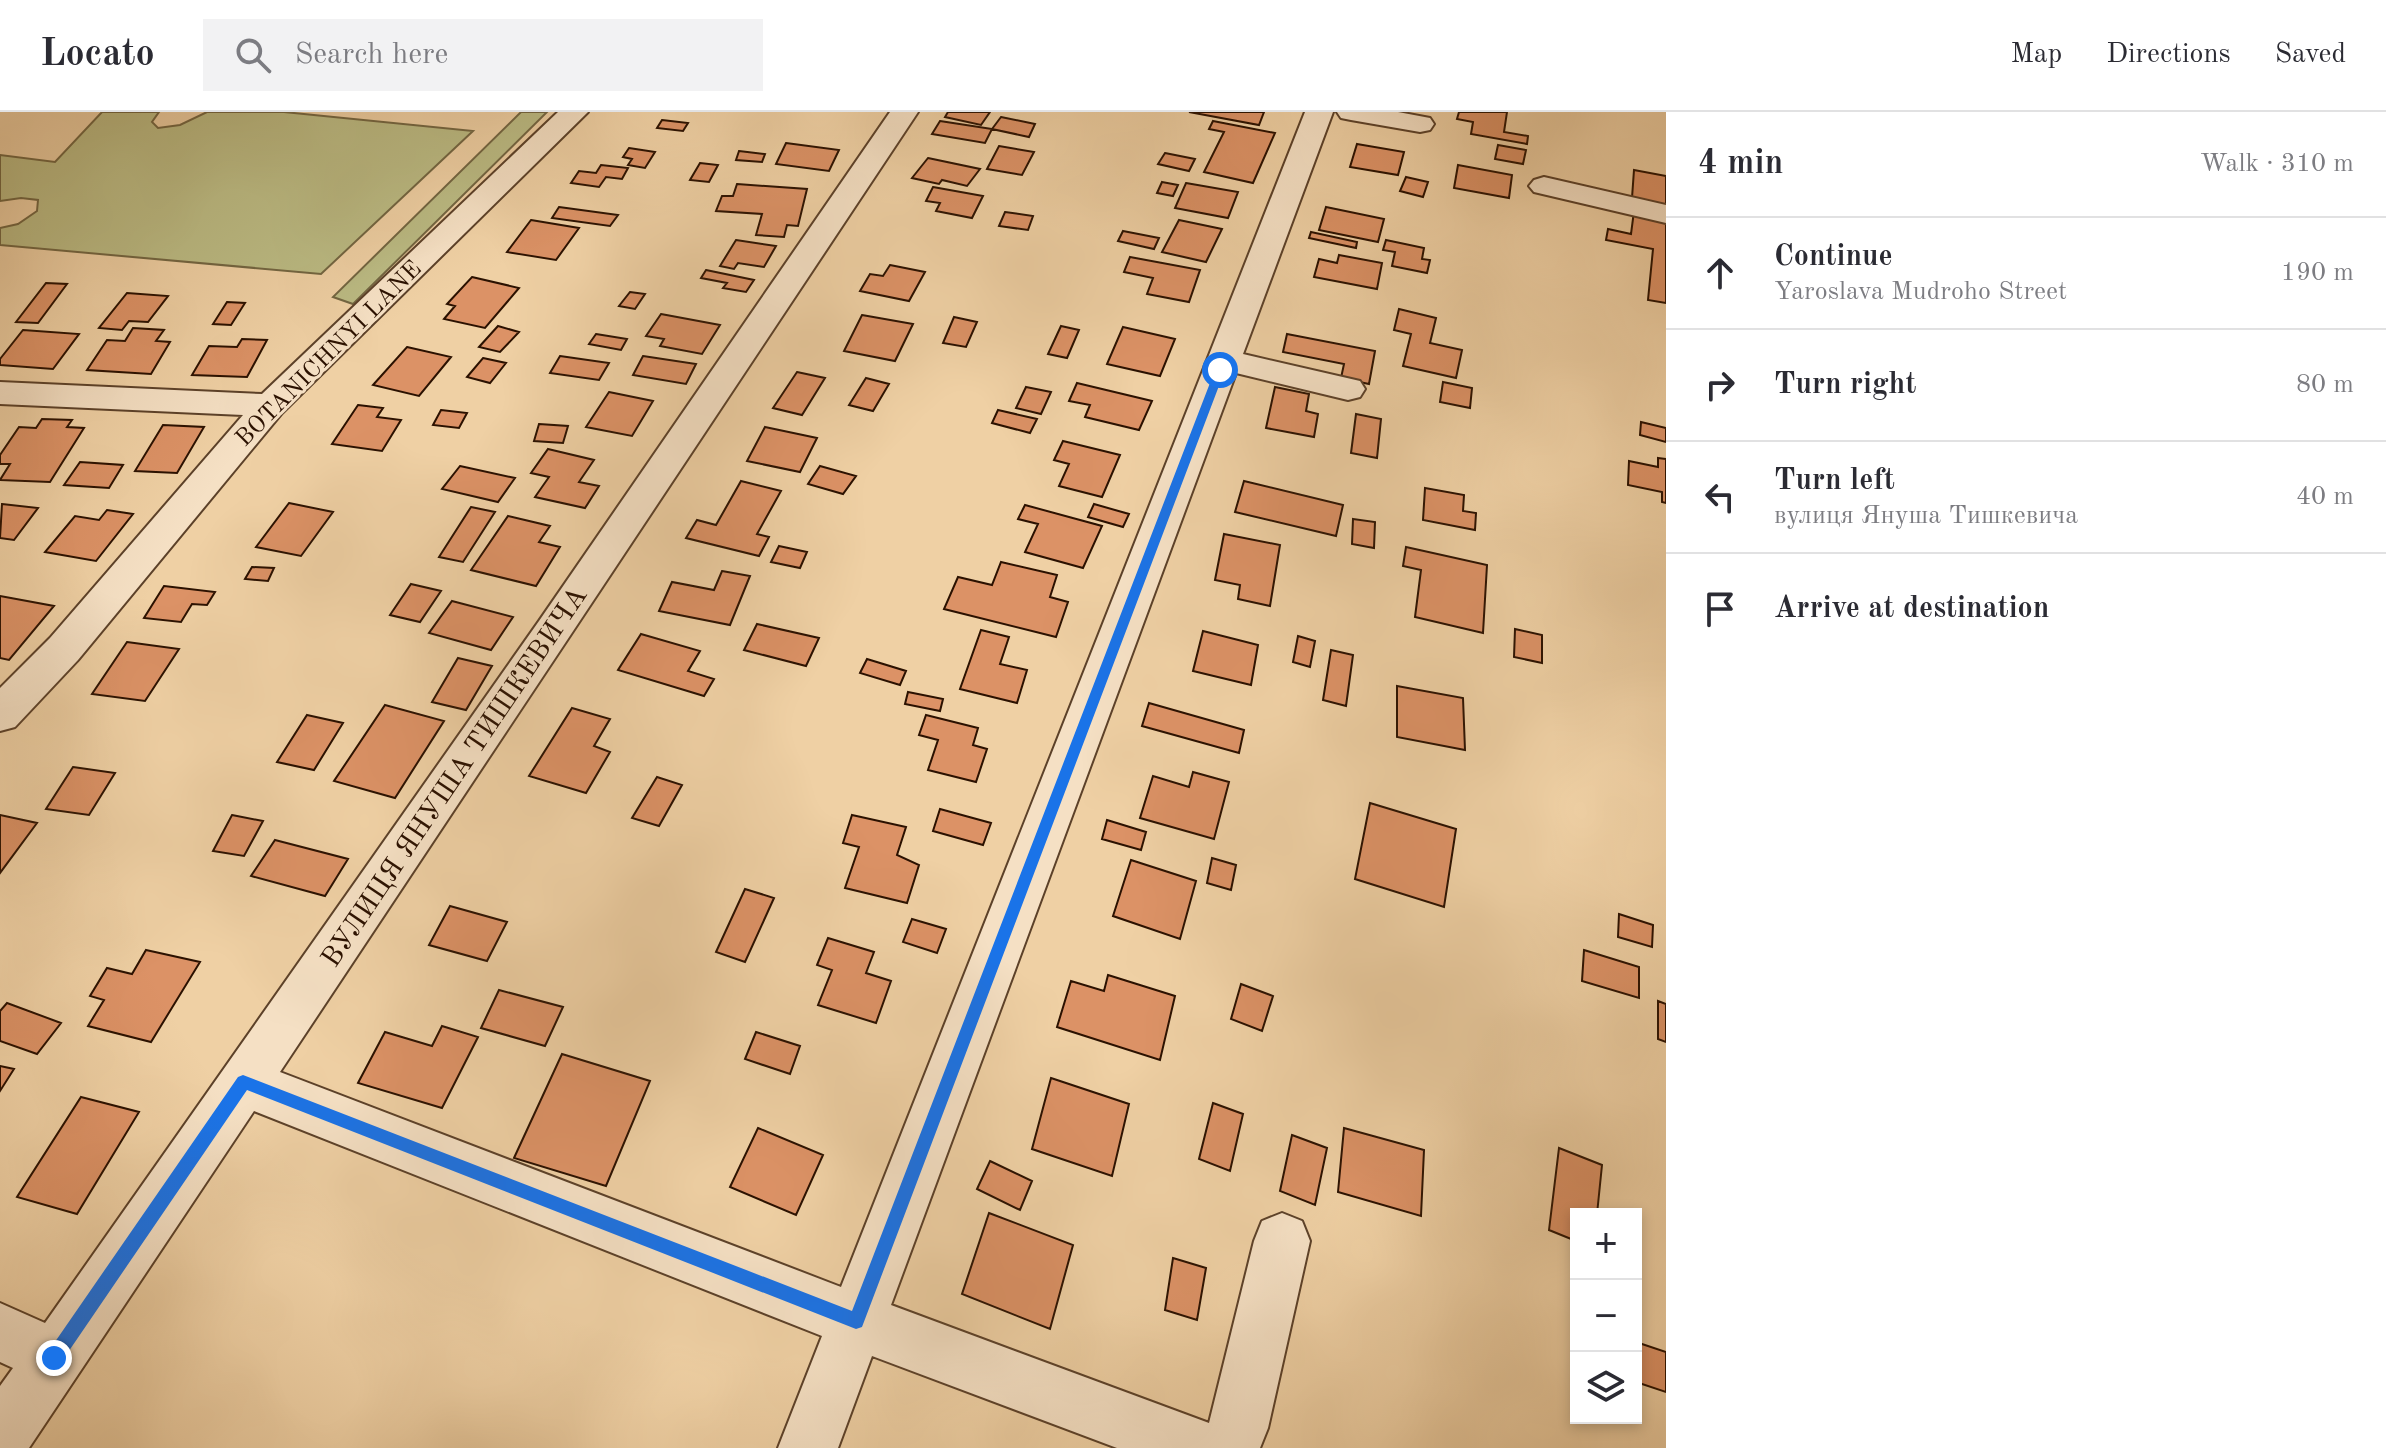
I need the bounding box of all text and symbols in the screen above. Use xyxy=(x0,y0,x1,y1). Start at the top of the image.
search box xyxy=(203,19,763,91)
icon: search xyxy=(231,33,275,77)
text: Locato xyxy=(40,36,155,74)
text: Search here xyxy=(295,40,448,70)
text: Map xyxy=(2010,41,2062,69)
text: Directions xyxy=(2106,41,2231,69)
text: Saved xyxy=(2275,41,2346,69)
text: 4 min xyxy=(1698,147,1783,181)
text: Walk · 310 m xyxy=(2200,151,2354,177)
text: Continue xyxy=(1774,242,1893,272)
icon: ahead xyxy=(1698,251,1742,295)
street label: BOTANICHNYI LANE xyxy=(232,257,427,452)
text: 190 m xyxy=(2281,260,2354,286)
text: Yaroslava Mudroho Street xyxy=(1774,279,2067,305)
route start xyxy=(1202,352,1238,388)
icon: right xyxy=(1698,363,1742,407)
text: Turn right xyxy=(1774,370,1916,400)
text: 80 m xyxy=(2296,372,2354,398)
text: Turn left xyxy=(1774,466,1895,496)
icon: left xyxy=(1698,475,1742,519)
text: 40 m xyxy=(2296,484,2354,510)
text: вулиця Януша Тишкевича xyxy=(1774,503,2078,529)
street label: ВУЛИЦЯ ЯНУША ТИШКЕВИЧА xyxy=(318,583,593,973)
icon: arrive xyxy=(1698,587,1742,631)
text: Arrive at destination xyxy=(1774,594,2049,624)
map controls xyxy=(1570,1208,1642,1424)
button: + xyxy=(1570,1208,1642,1280)
button: − xyxy=(1570,1280,1642,1352)
route end xyxy=(36,1340,72,1376)
button: layers xyxy=(1570,1352,1642,1424)

